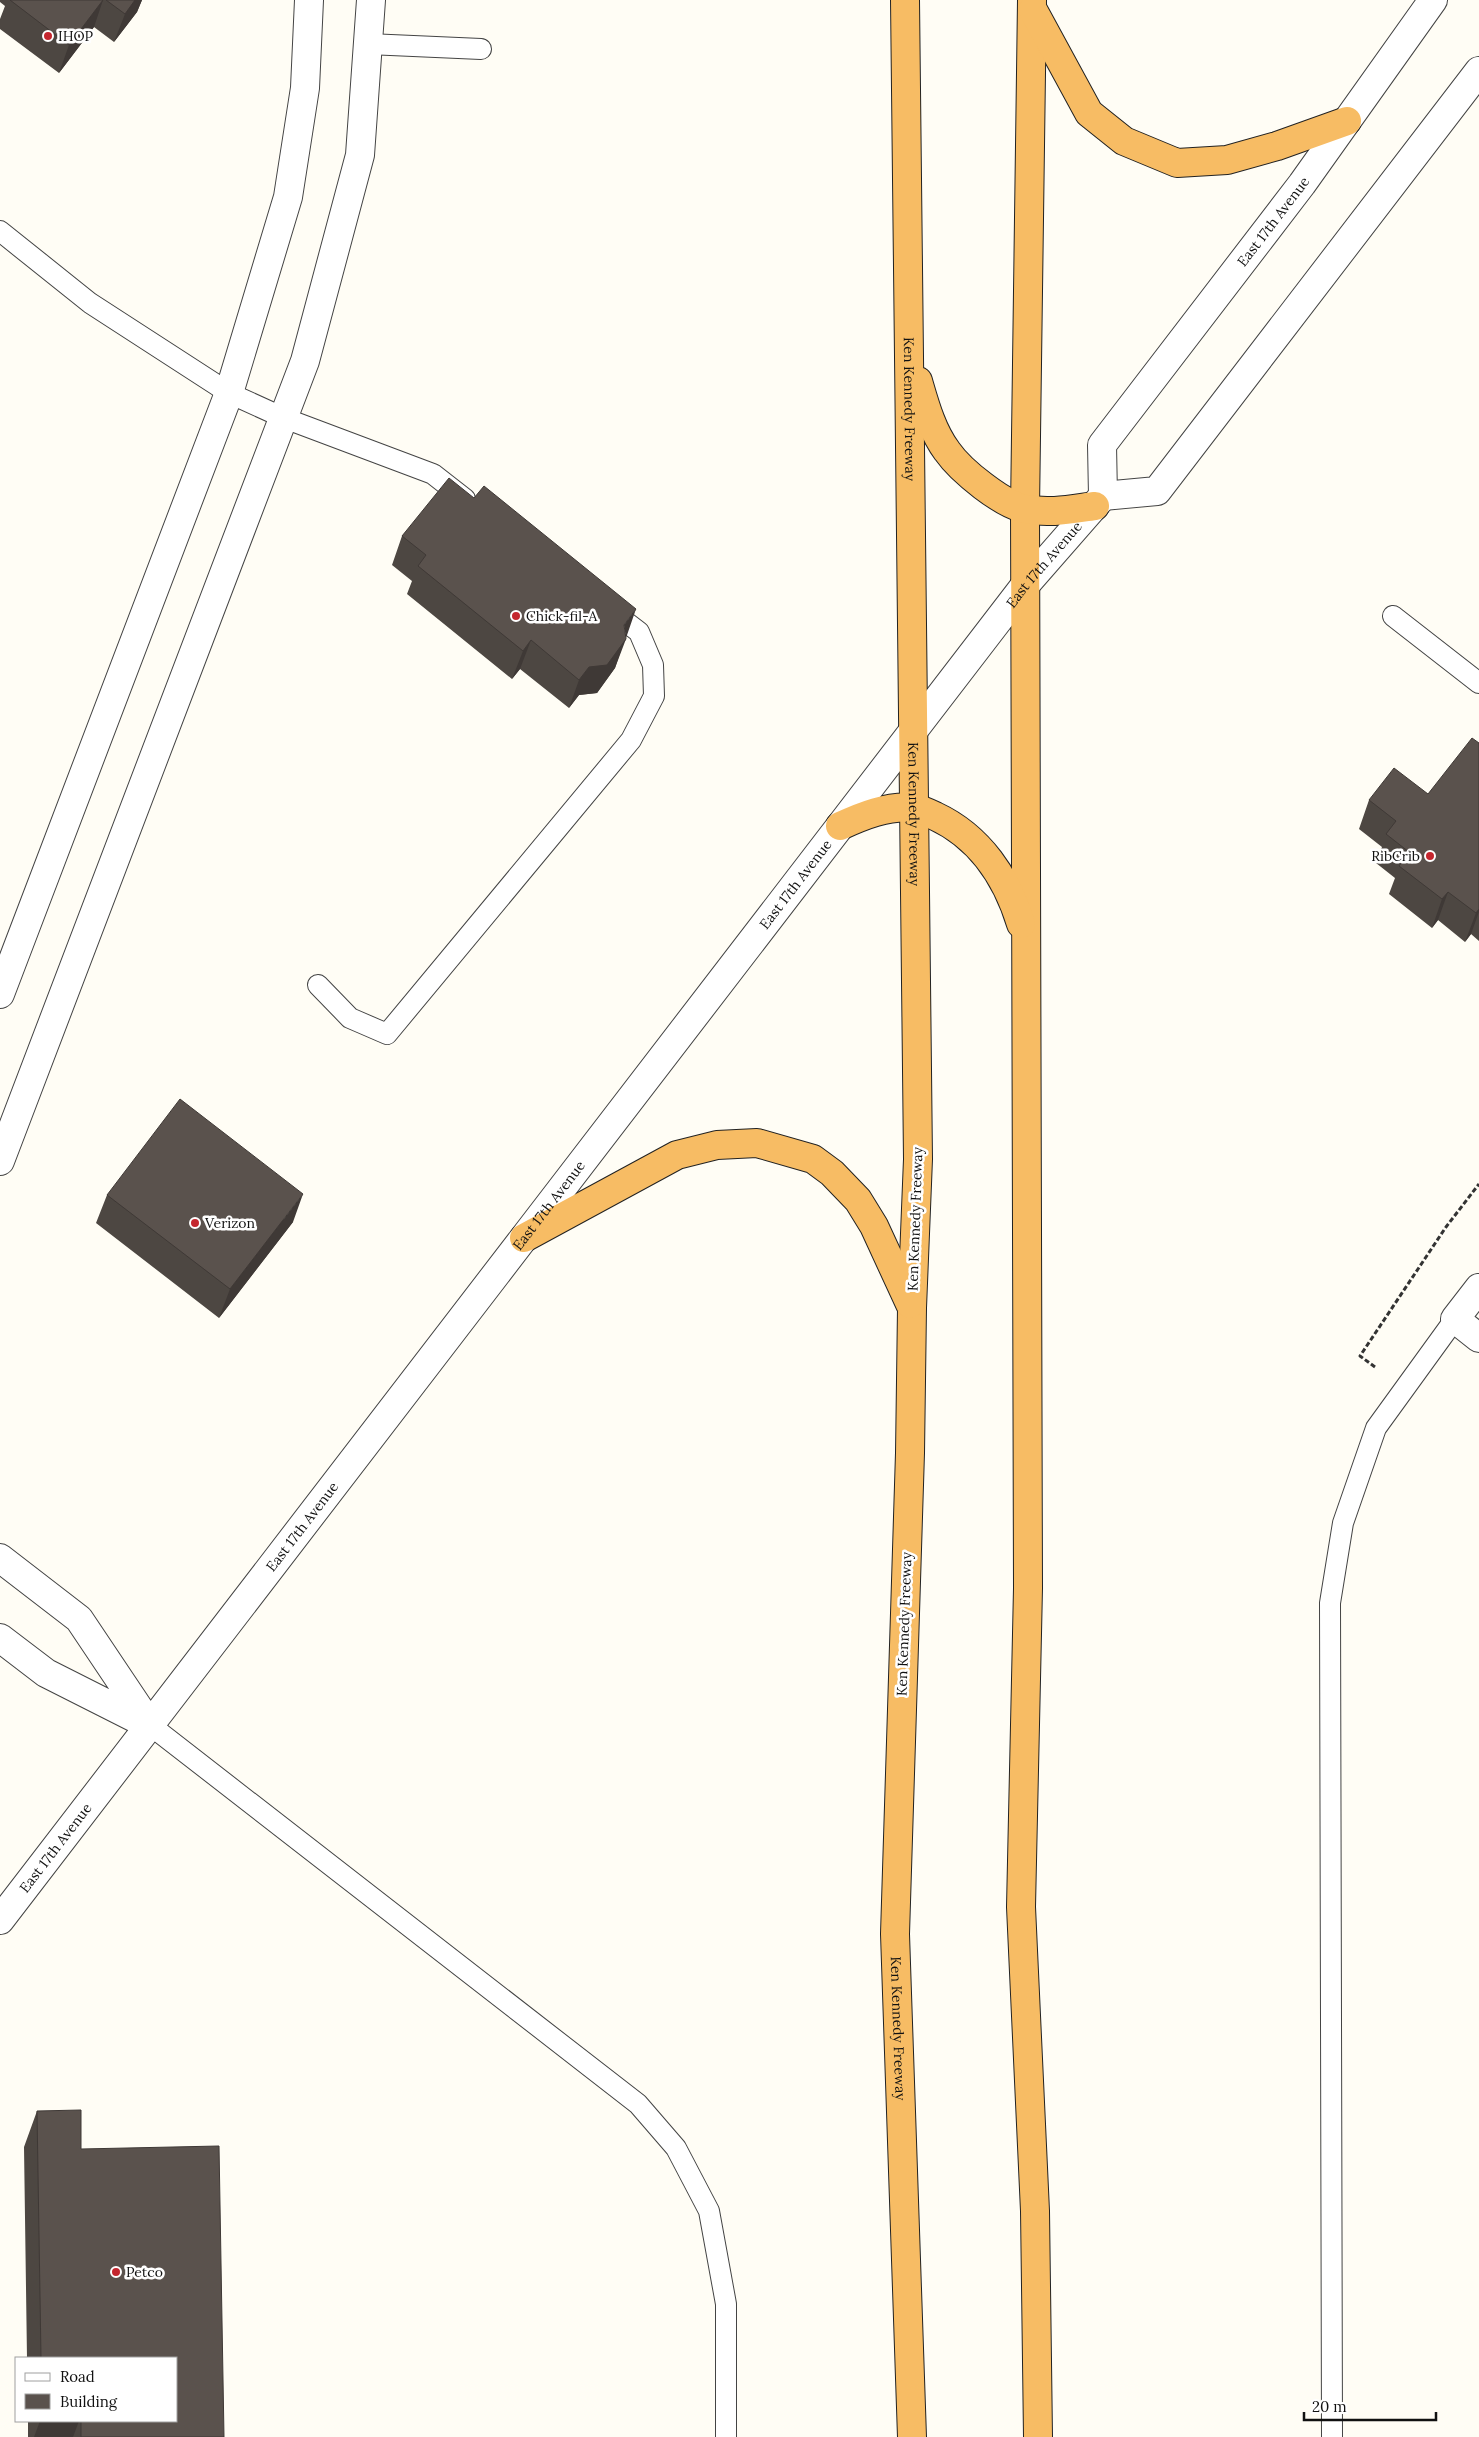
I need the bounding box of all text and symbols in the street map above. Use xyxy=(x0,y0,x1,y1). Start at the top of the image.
place label: IHOP xyxy=(58,27,93,45)
marker: IHOP xyxy=(42,30,54,42)
street label: East 17th Avenue xyxy=(1233,173,1314,270)
street label: Ken Kennedy Freeway xyxy=(900,337,919,482)
street label: East 17th Avenue xyxy=(1002,517,1086,611)
place label: Chick-fil-A xyxy=(526,607,598,625)
marker: Chick-fil-A xyxy=(510,610,522,622)
street label: Ken Kennedy Freeway xyxy=(904,742,924,887)
street label: East 17th Avenue xyxy=(755,836,836,933)
place label: RibCrib xyxy=(1371,847,1420,865)
marker: RibCrib xyxy=(1424,850,1436,862)
street label: Ken Kennedy Freeway xyxy=(903,1146,927,1291)
street label: East 17th Avenue xyxy=(509,1157,589,1254)
place label: Verizon xyxy=(204,1214,255,1232)
marker: Verizon xyxy=(189,1217,201,1229)
street label: East 17th Avenue xyxy=(262,1478,342,1575)
street label: Ken Kennedy Freeway xyxy=(892,1551,916,1696)
street label: East 17th Avenue xyxy=(15,1799,96,1896)
street label: Ken Kennedy Freeway xyxy=(887,1956,910,2101)
place label: Petco xyxy=(126,2263,163,2281)
marker: Petco xyxy=(110,2266,122,2278)
legend xyxy=(15,2357,178,2422)
text: Road xyxy=(60,2367,95,2386)
scale bar xyxy=(1304,2390,1436,2422)
text: Building xyxy=(60,2392,118,2411)
text: 20 m xyxy=(1312,2397,1347,2416)

